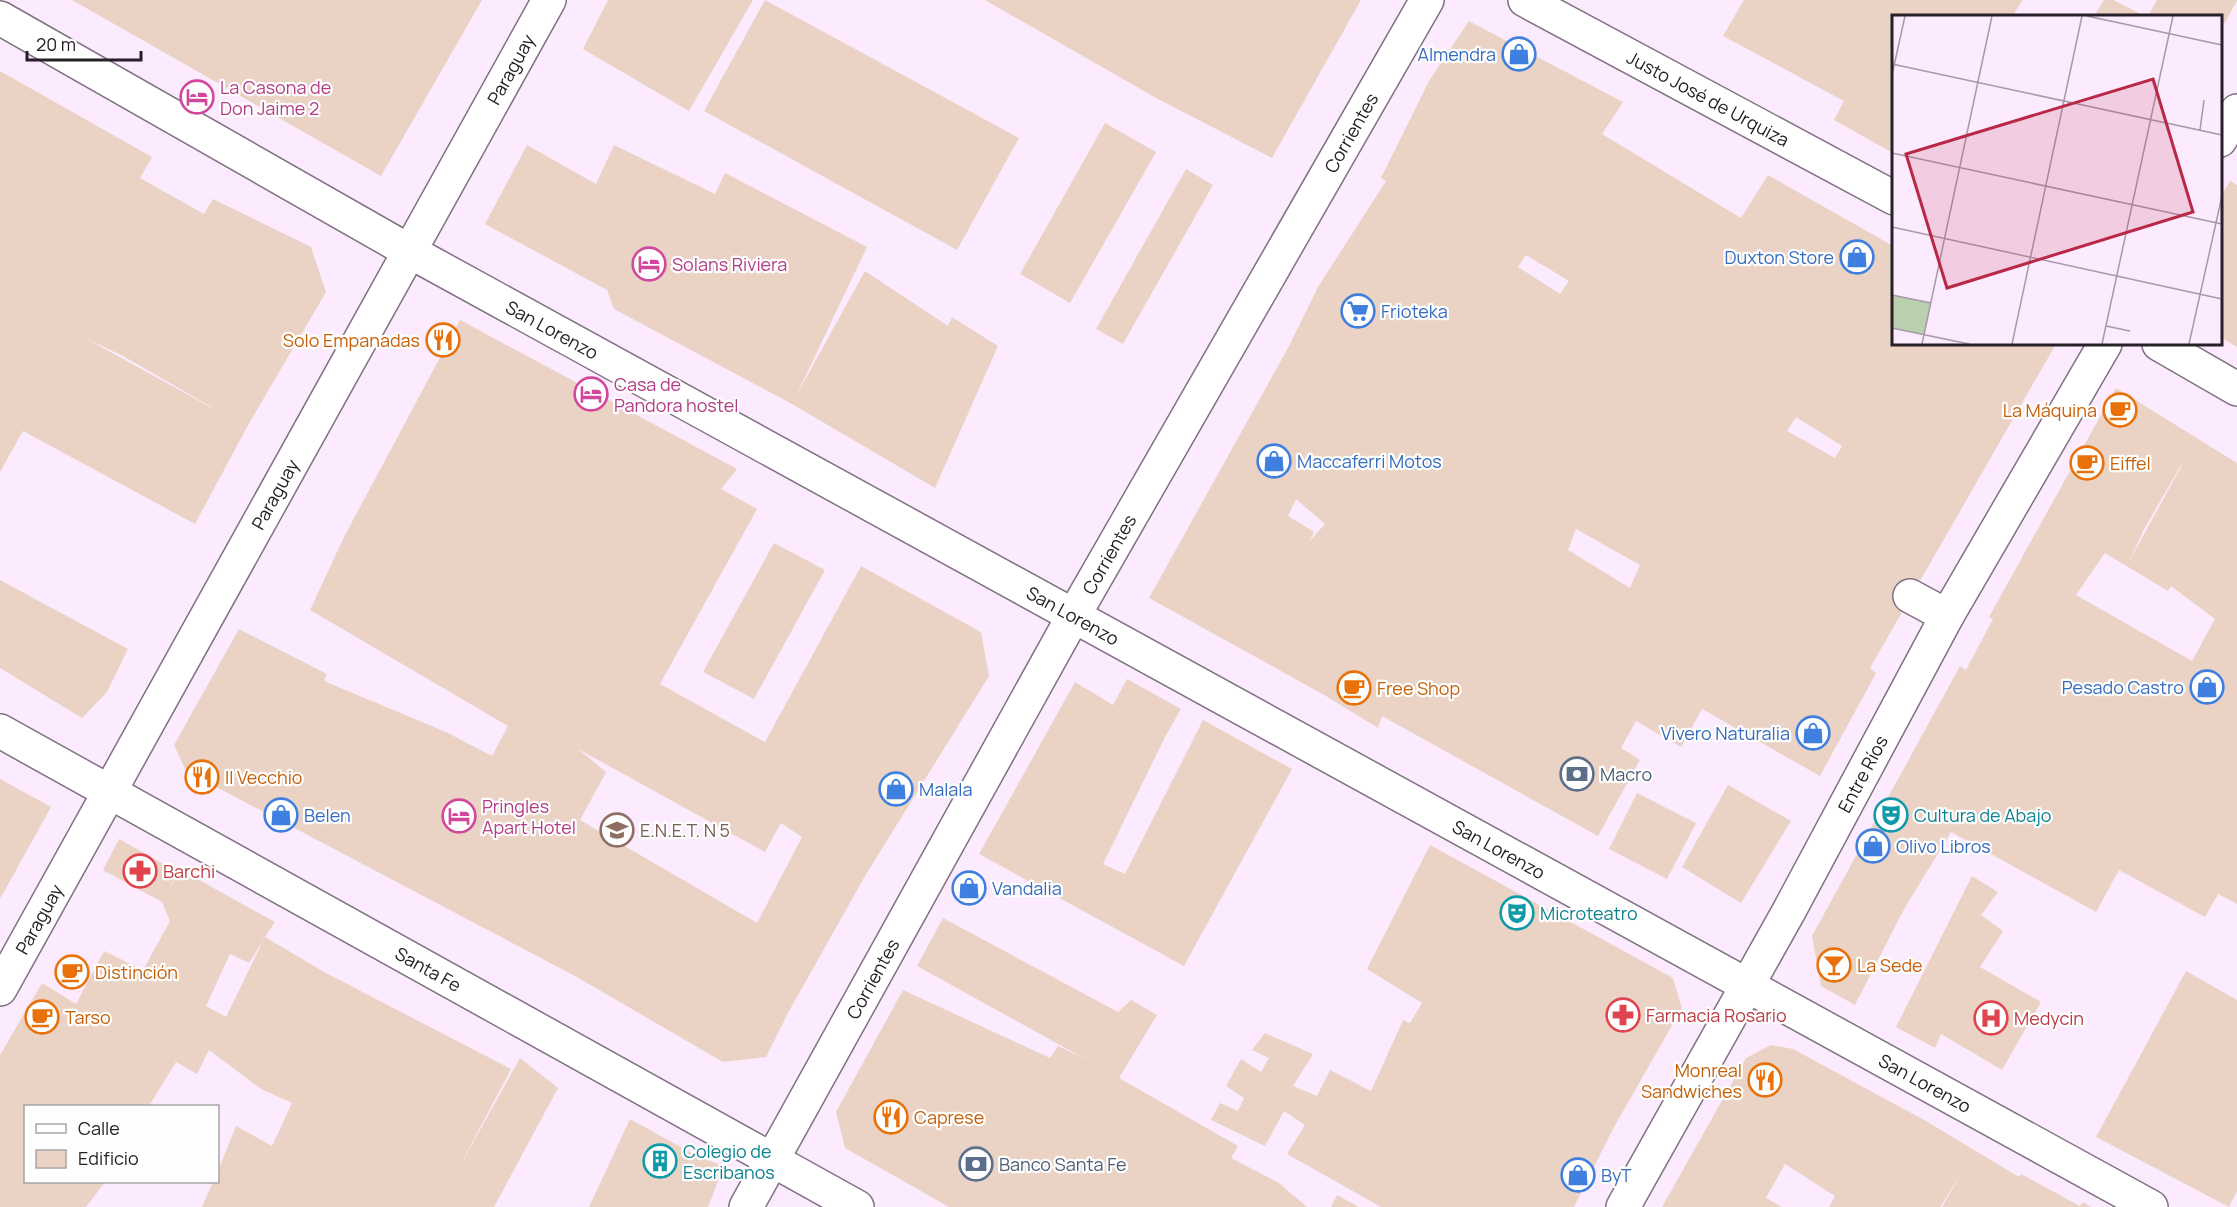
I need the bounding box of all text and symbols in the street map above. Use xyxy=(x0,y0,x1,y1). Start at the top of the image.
inset map xyxy=(1892,15,2222,345)
scale bar xyxy=(27,24,141,62)
street label: Paraguay xyxy=(481,29,540,109)
text: 20 m xyxy=(36,32,76,56)
shop icon: Almendra xyxy=(1501,36,1537,72)
place label: Almendra xyxy=(1418,42,1496,66)
street label: Justo José de Urquiza xyxy=(1623,45,1794,152)
place label: La Casona de Don Jaime 2 xyxy=(220,75,331,120)
hotel icon: La Casona de Don Jaime 2 xyxy=(179,79,215,115)
street label: Corrientes xyxy=(1318,88,1383,177)
shop icon: Duxton Store xyxy=(1839,239,1875,275)
place label: Duxton Store xyxy=(1725,245,1834,269)
hotel icon: Solans Riviera xyxy=(631,246,667,282)
place label: Solans Riviera xyxy=(672,252,787,276)
supermarket icon: Frioteka xyxy=(1340,293,1376,329)
street label: San Lorenzo xyxy=(502,294,603,365)
place label: Frioteka xyxy=(1381,299,1448,323)
restaurant icon: Solo Empanadas xyxy=(425,322,461,358)
place label: Solo Empanadas xyxy=(283,328,420,352)
place label: Casa de Pandora hostel xyxy=(614,372,738,417)
hotel icon: Casa de Pandora hostel xyxy=(573,376,609,412)
cafe icon: La Máquina xyxy=(2102,392,2138,428)
place label: La Máquina xyxy=(2003,398,2097,422)
shop icon: Maccaferri Motos xyxy=(1256,443,1292,479)
cafe icon: Eiffel xyxy=(2069,445,2105,481)
place label: Maccaferri Motos xyxy=(1297,449,1442,473)
place label: Eiffel xyxy=(2110,451,2151,475)
street label: Paraguay xyxy=(246,454,304,534)
street label: Corrientes xyxy=(1076,510,1141,598)
street label: San Lorenzo xyxy=(1022,580,1123,650)
shop icon: Pesado Castro xyxy=(2189,669,2225,705)
cafe icon: Free Shop xyxy=(1336,670,1372,706)
place label: Pesado Castro xyxy=(2062,675,2184,699)
place label: Free Shop xyxy=(1377,676,1460,700)
shop icon: Vivero Naturalia xyxy=(1795,715,1831,751)
place label: Vivero Naturalia xyxy=(1661,721,1790,745)
street label: Entre Ríos xyxy=(1832,731,1893,817)
bank icon: Macro xyxy=(1559,756,1595,792)
restaurant icon: Il Vecchio xyxy=(184,759,220,795)
place label: Macro xyxy=(1600,762,1652,786)
place label: Il Vecchio xyxy=(225,765,303,789)
shop icon: Malala xyxy=(878,771,914,807)
place label: Malala xyxy=(919,777,973,801)
place label: Pringles Apart Hotel xyxy=(482,794,576,839)
shop icon: Belen xyxy=(263,797,299,833)
theatre icon: Cultura de Abajo xyxy=(1873,797,1909,833)
hotel icon: Pringles Apart Hotel xyxy=(441,798,477,834)
place label: Belen xyxy=(304,803,351,827)
place label: Cultura de Abajo xyxy=(1914,803,2051,827)
school or university icon: E.N.E.T. N 5 xyxy=(599,812,635,848)
street label: San Lorenzo xyxy=(1448,814,1549,884)
place label: E.N.E.T. N 5 xyxy=(640,818,730,842)
shop icon: Olivo Libros xyxy=(1855,828,1891,864)
place label: Olivo Libros xyxy=(1896,834,1991,858)
pharmacy icon: Barchi xyxy=(122,853,158,889)
place label: Barchi xyxy=(163,859,215,883)
shop icon: Vandalia xyxy=(951,870,987,906)
place label: Vandalia xyxy=(992,876,1062,900)
street label: Paraguay xyxy=(10,879,68,959)
theatre icon: Microteatro xyxy=(1499,895,1535,931)
place label: Microteatro xyxy=(1540,901,1638,925)
street label: Corrientes xyxy=(841,934,904,1023)
street label: Santa Fe xyxy=(391,941,466,997)
bar icon: La Sede xyxy=(1816,947,1852,983)
place label: La Sede xyxy=(1857,953,1923,977)
cafe icon: Distinción xyxy=(54,954,90,990)
place label: Distinción xyxy=(95,960,178,984)
pharmacy icon: Farmacia Rosario xyxy=(1605,997,1641,1033)
cafe icon: Tarso xyxy=(24,999,60,1035)
hospital icon: Medycin xyxy=(1973,1000,2009,1036)
place label: Farmacia Rosario xyxy=(1646,1003,1787,1027)
place label: Tarso xyxy=(65,1005,111,1029)
place label: Medycin xyxy=(2014,1006,2084,1030)
street label: San Lorenzo xyxy=(1875,1048,1975,1118)
place label: Monreal Sandwiches xyxy=(1641,1058,1742,1103)
restaurant icon: Monreal Sandwiches xyxy=(1747,1062,1783,1098)
restaurant icon: Caprese xyxy=(873,1099,909,1135)
legend xyxy=(24,1105,219,1183)
place label: Caprese xyxy=(914,1105,984,1129)
text: Calle xyxy=(78,1116,120,1140)
place label: Colegio de Escribanos xyxy=(683,1139,775,1184)
building icon: Colegio de Escribanos xyxy=(642,1143,678,1179)
text: Edificio xyxy=(78,1146,139,1170)
bank icon: Banco Santa Fe xyxy=(958,1146,994,1182)
place label: Banco Santa Fe xyxy=(999,1152,1127,1176)
shop icon: ByT xyxy=(1560,1157,1596,1193)
place label: ByT xyxy=(1601,1163,1632,1187)

